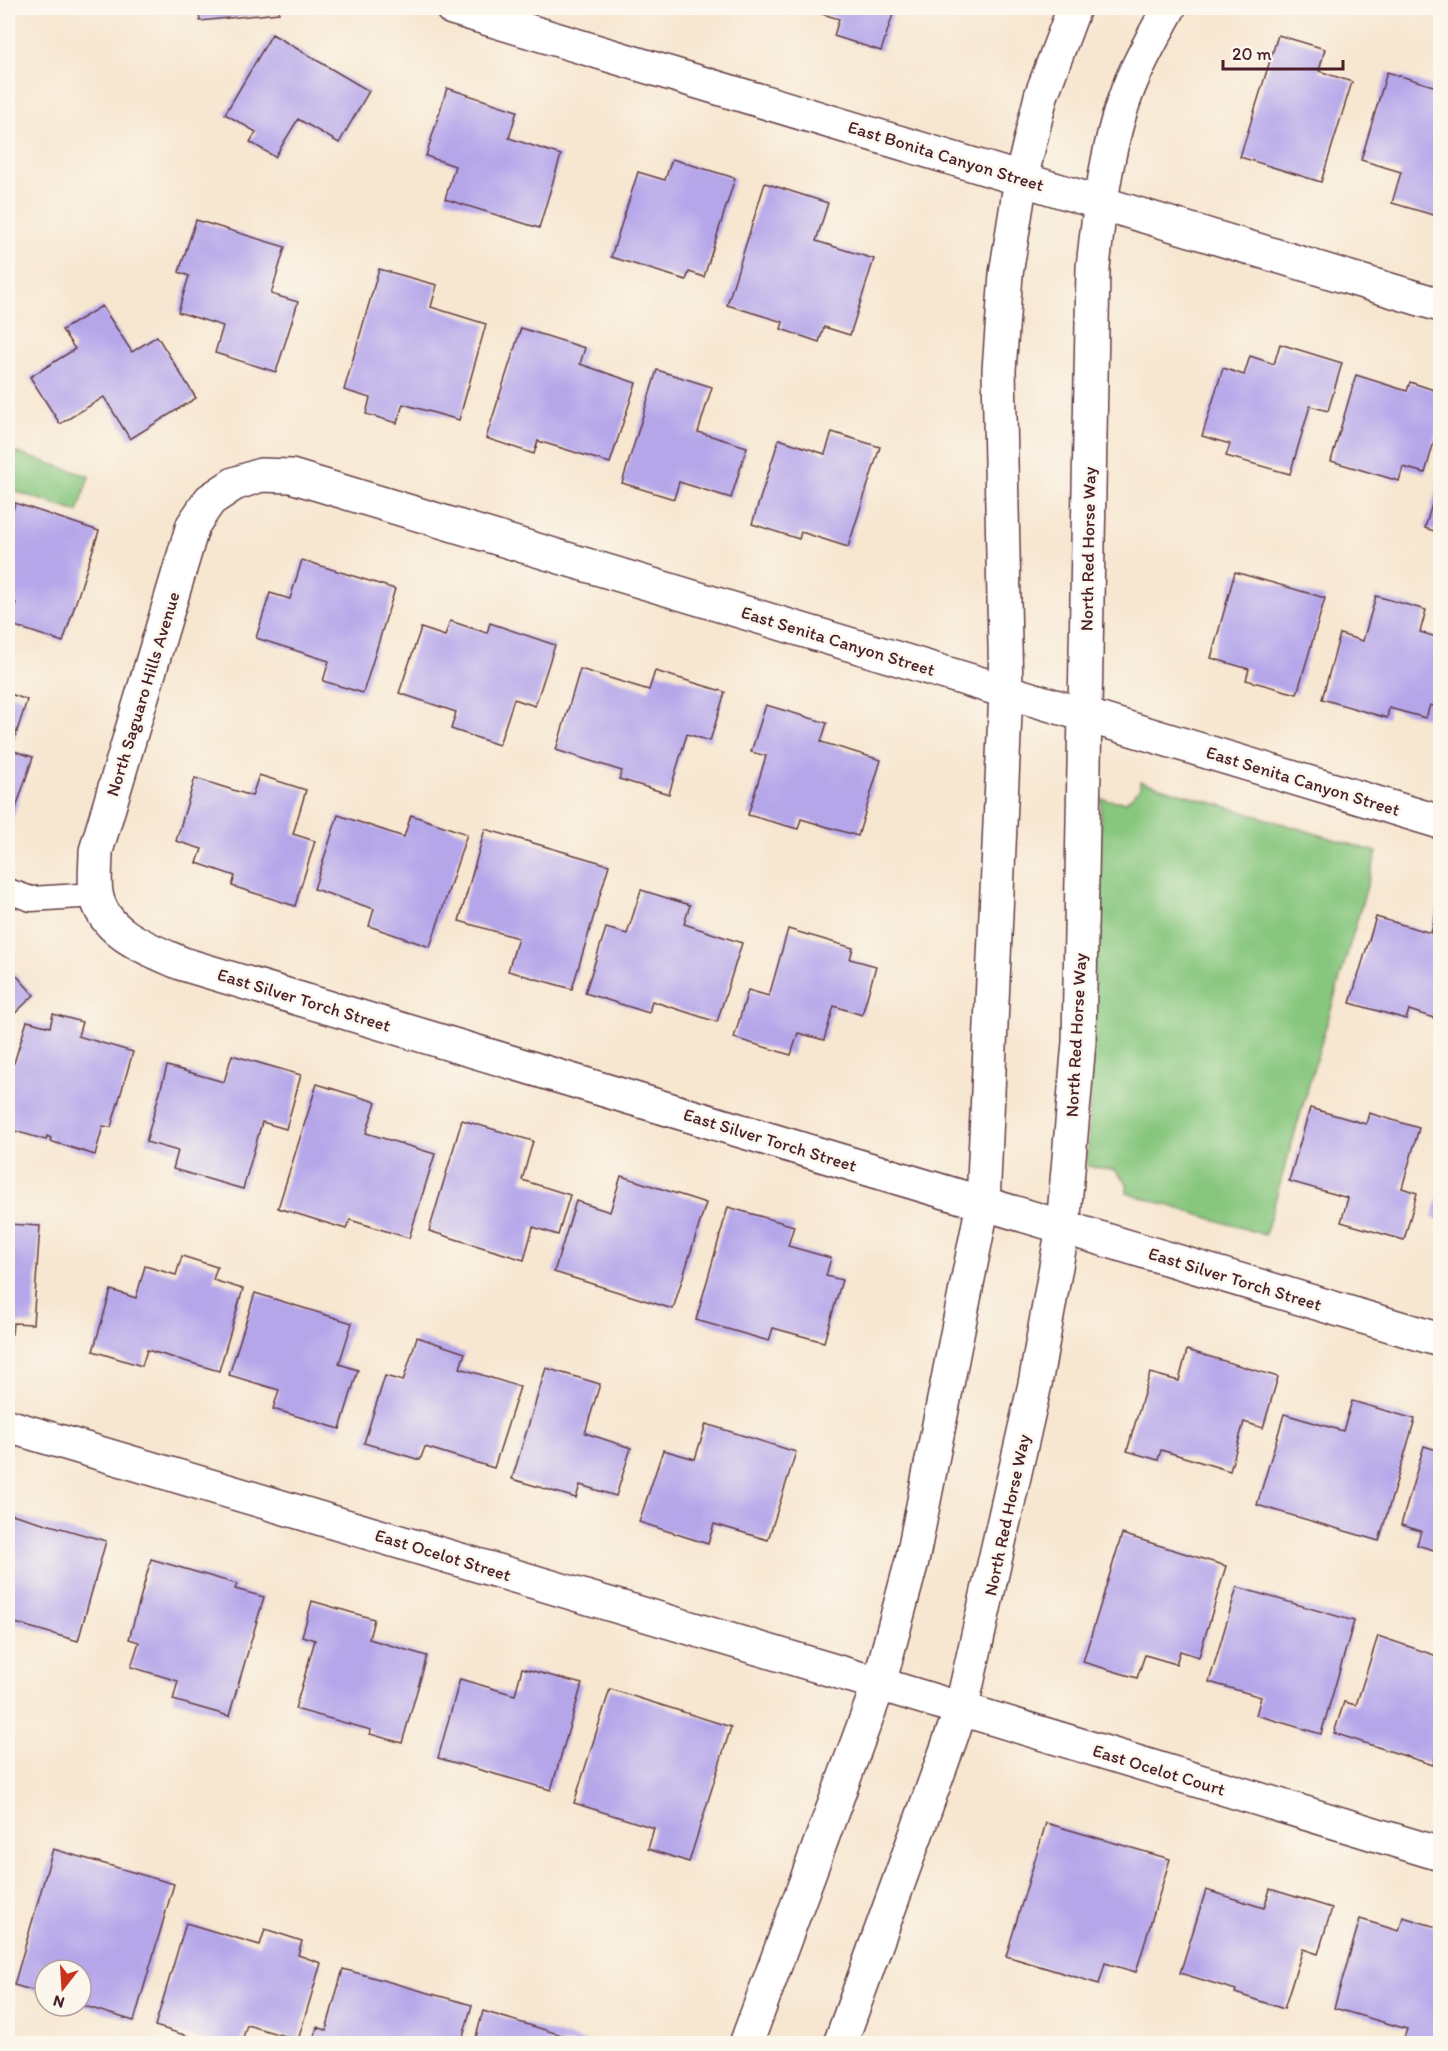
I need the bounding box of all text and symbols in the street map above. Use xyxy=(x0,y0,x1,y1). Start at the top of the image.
scale bar xyxy=(1223,33,1343,71)
text: 20 m xyxy=(1232,43,1272,65)
street label: East Bonita Canyon Street xyxy=(845,116,1047,196)
street label: North Red Horse Way xyxy=(1076,466,1100,631)
street label: North Saguaro Hills Avenue xyxy=(101,589,185,799)
street label: East Senita Canyon Street xyxy=(738,601,938,681)
street label: East Senita Canyon Street xyxy=(1203,741,1403,821)
street label: North Red Horse Way xyxy=(1061,952,1091,1118)
street label: East Silver Torch Street xyxy=(215,963,394,1037)
street label: East Silver Torch Street xyxy=(681,1103,860,1177)
street label: East Silver Torch Street xyxy=(1146,1242,1325,1316)
street label: North Red Horse Way xyxy=(979,1432,1035,1598)
street label: East Ocelot Street xyxy=(372,1524,514,1586)
street label: East Ocelot Court xyxy=(1090,1739,1228,1801)
north arrow xyxy=(33,1958,93,2018)
text: N xyxy=(51,1991,67,2013)

